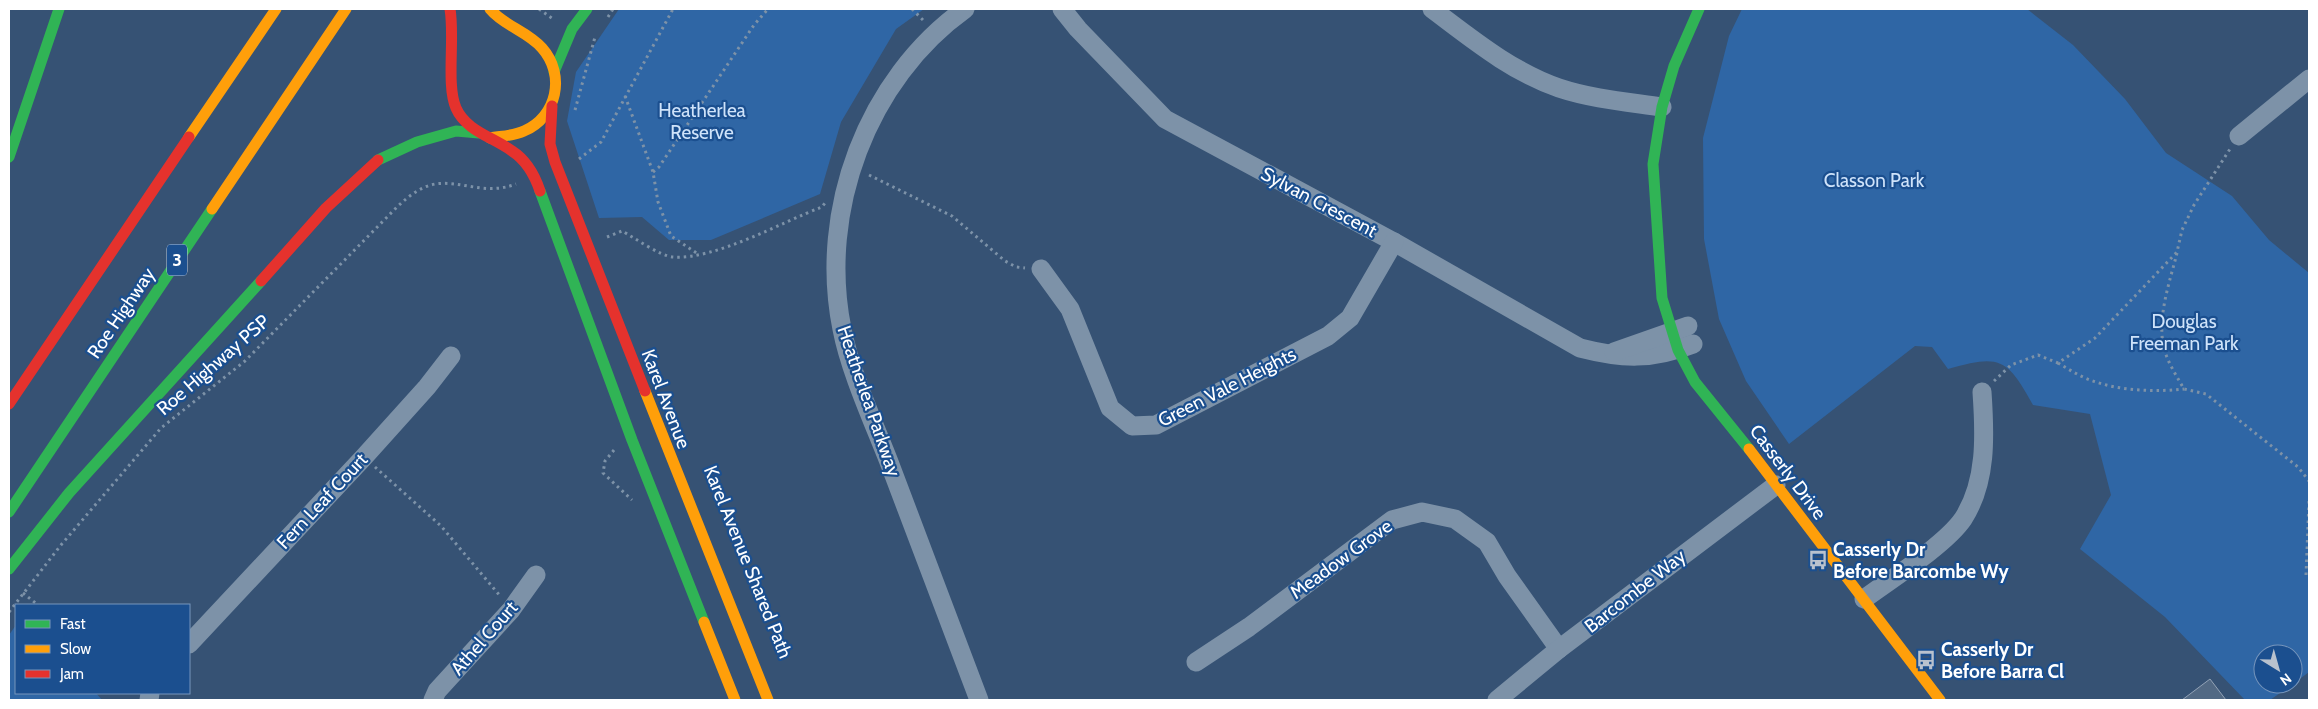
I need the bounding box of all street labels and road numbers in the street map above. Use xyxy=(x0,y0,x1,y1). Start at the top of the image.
street label: Sylvan Crescent xyxy=(1257,162,1381,242)
road number: 3 xyxy=(167,244,187,276)
street label: Roe Highway xyxy=(82,263,160,363)
street label: Roe Highway PSP xyxy=(152,310,274,420)
street label: Heatherlea Parkway xyxy=(832,323,906,480)
street label: Green Vale Heights xyxy=(1154,342,1300,432)
street label: Karel Avenue xyxy=(637,346,696,452)
street label: Casserly Drive xyxy=(1745,420,1831,524)
street label: Fern Leaf Court xyxy=(272,448,373,554)
street label: Karel Avenue Shared Path xyxy=(699,462,797,662)
street label: Meadow Grove xyxy=(1285,514,1397,604)
street label: Barcombe Way xyxy=(1580,544,1690,638)
street label: Athel Court xyxy=(446,596,523,680)

